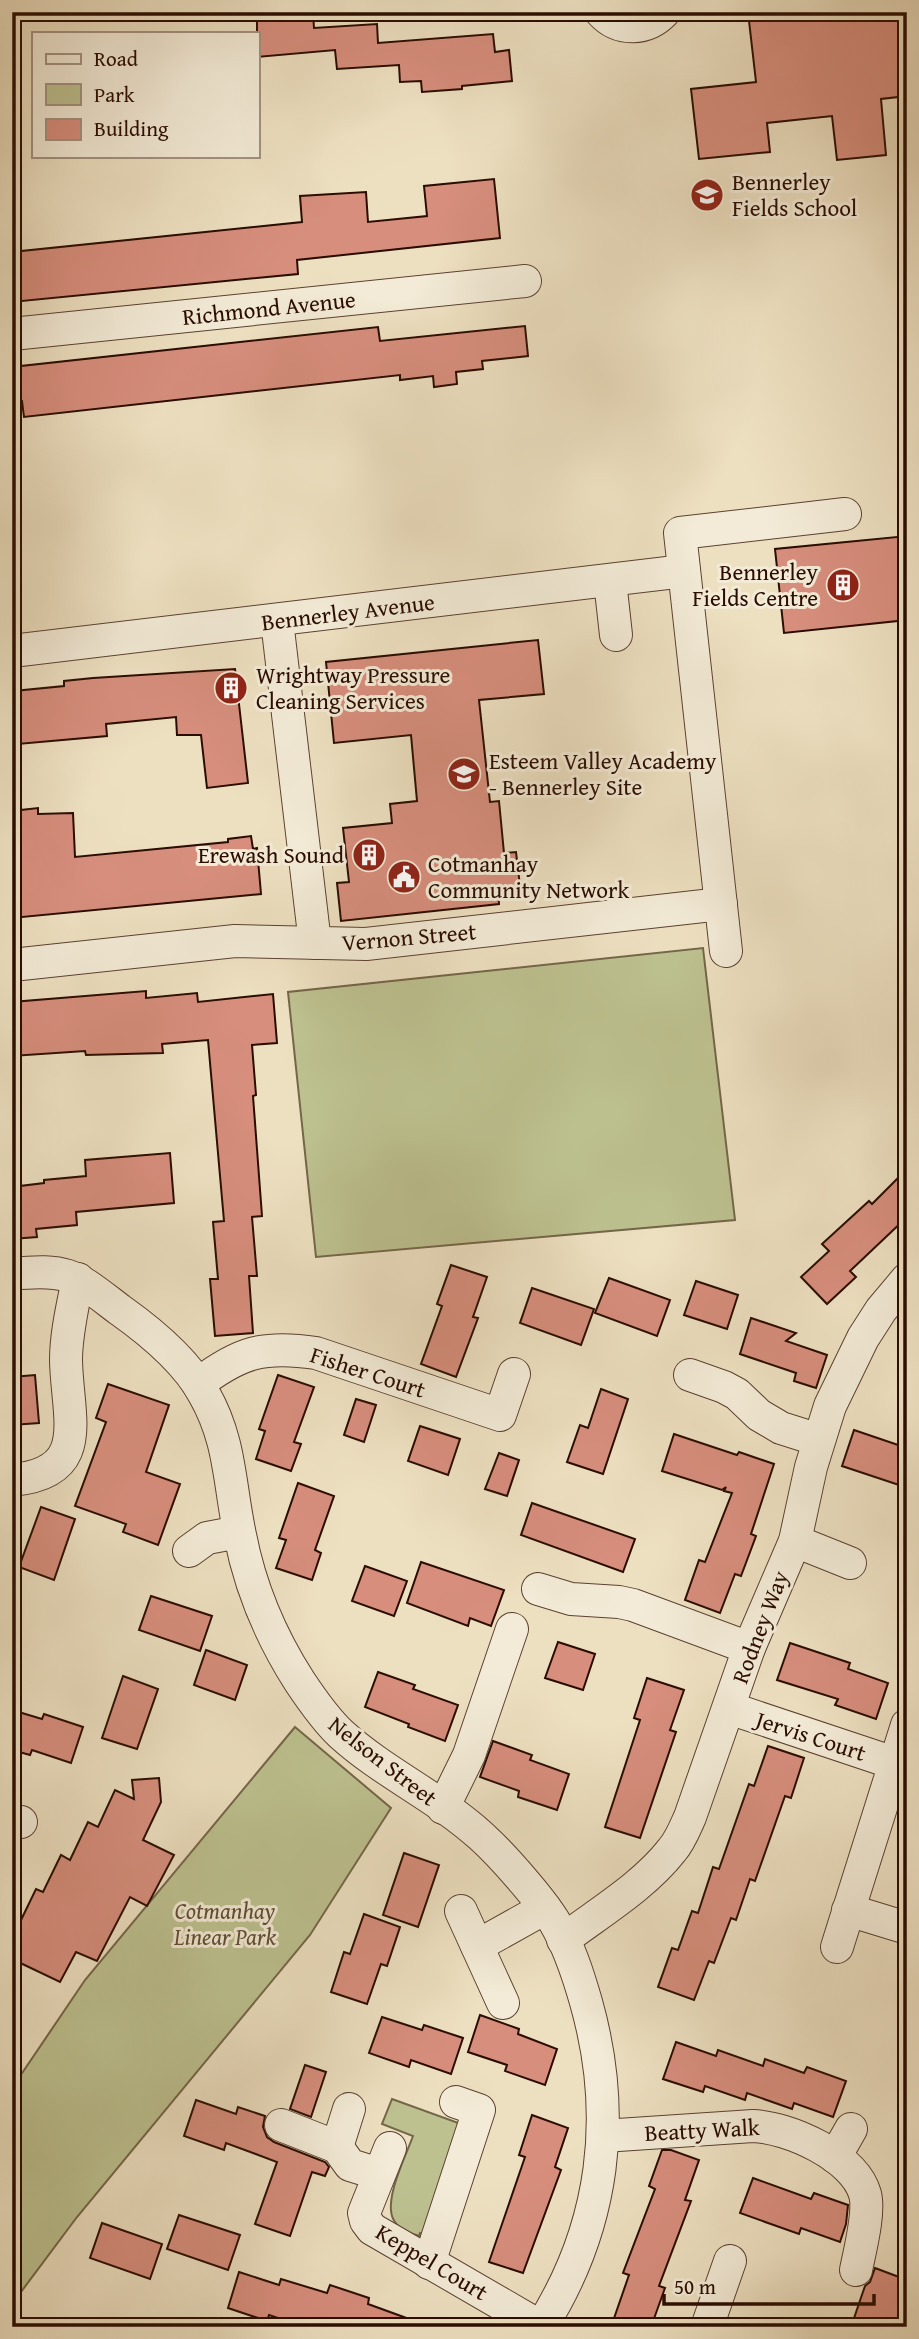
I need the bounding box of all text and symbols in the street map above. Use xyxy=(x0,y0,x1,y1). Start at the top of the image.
legend xyxy=(32,32,259,158)
text: Road xyxy=(94,43,139,74)
text: Park xyxy=(94,79,135,110)
text: Building xyxy=(94,113,169,144)
place label: Bennerley Fields School xyxy=(732,165,857,224)
school or university icon: Bennerley Fields School xyxy=(688,176,726,214)
street label: Richmond Avenue xyxy=(181,282,357,333)
place label: Bennerley Fields Centre xyxy=(692,555,819,614)
building icon: Bennerley Fields Centre xyxy=(824,566,862,604)
street label: Bennerley Avenue xyxy=(259,585,436,639)
place label: Wrightway Pressure Cleaning Services xyxy=(256,658,450,717)
building icon: Wrightway Pressure Cleaning Services xyxy=(212,669,250,707)
place label: Esteem Valley Academy - Bennerley Site xyxy=(489,744,717,803)
school or university icon: Esteem Valley Academy - Bennerley Site xyxy=(445,755,483,793)
building icon: Erewash Sound xyxy=(350,836,388,874)
place label: Erewash Sound xyxy=(198,838,345,871)
place label: Cotmanhay Community Network xyxy=(428,847,629,906)
public building icon: Cotmanhay Community Network xyxy=(385,858,423,896)
street label: Vernon Street xyxy=(340,914,478,959)
street label: Fisher Court xyxy=(306,1337,430,1406)
street label: Rodney Way xyxy=(723,1565,796,1688)
street label: Jervis Court xyxy=(749,1701,870,1769)
street label: Nelson Street xyxy=(322,1708,444,1813)
park label: Cotmanhay Linear Park xyxy=(173,1894,277,1953)
street label: Beatty Walk xyxy=(644,2110,761,2149)
street label: Keppel Court xyxy=(370,2215,495,2308)
scale bar xyxy=(664,2262,874,2306)
text: 50 m xyxy=(674,2271,716,2302)

